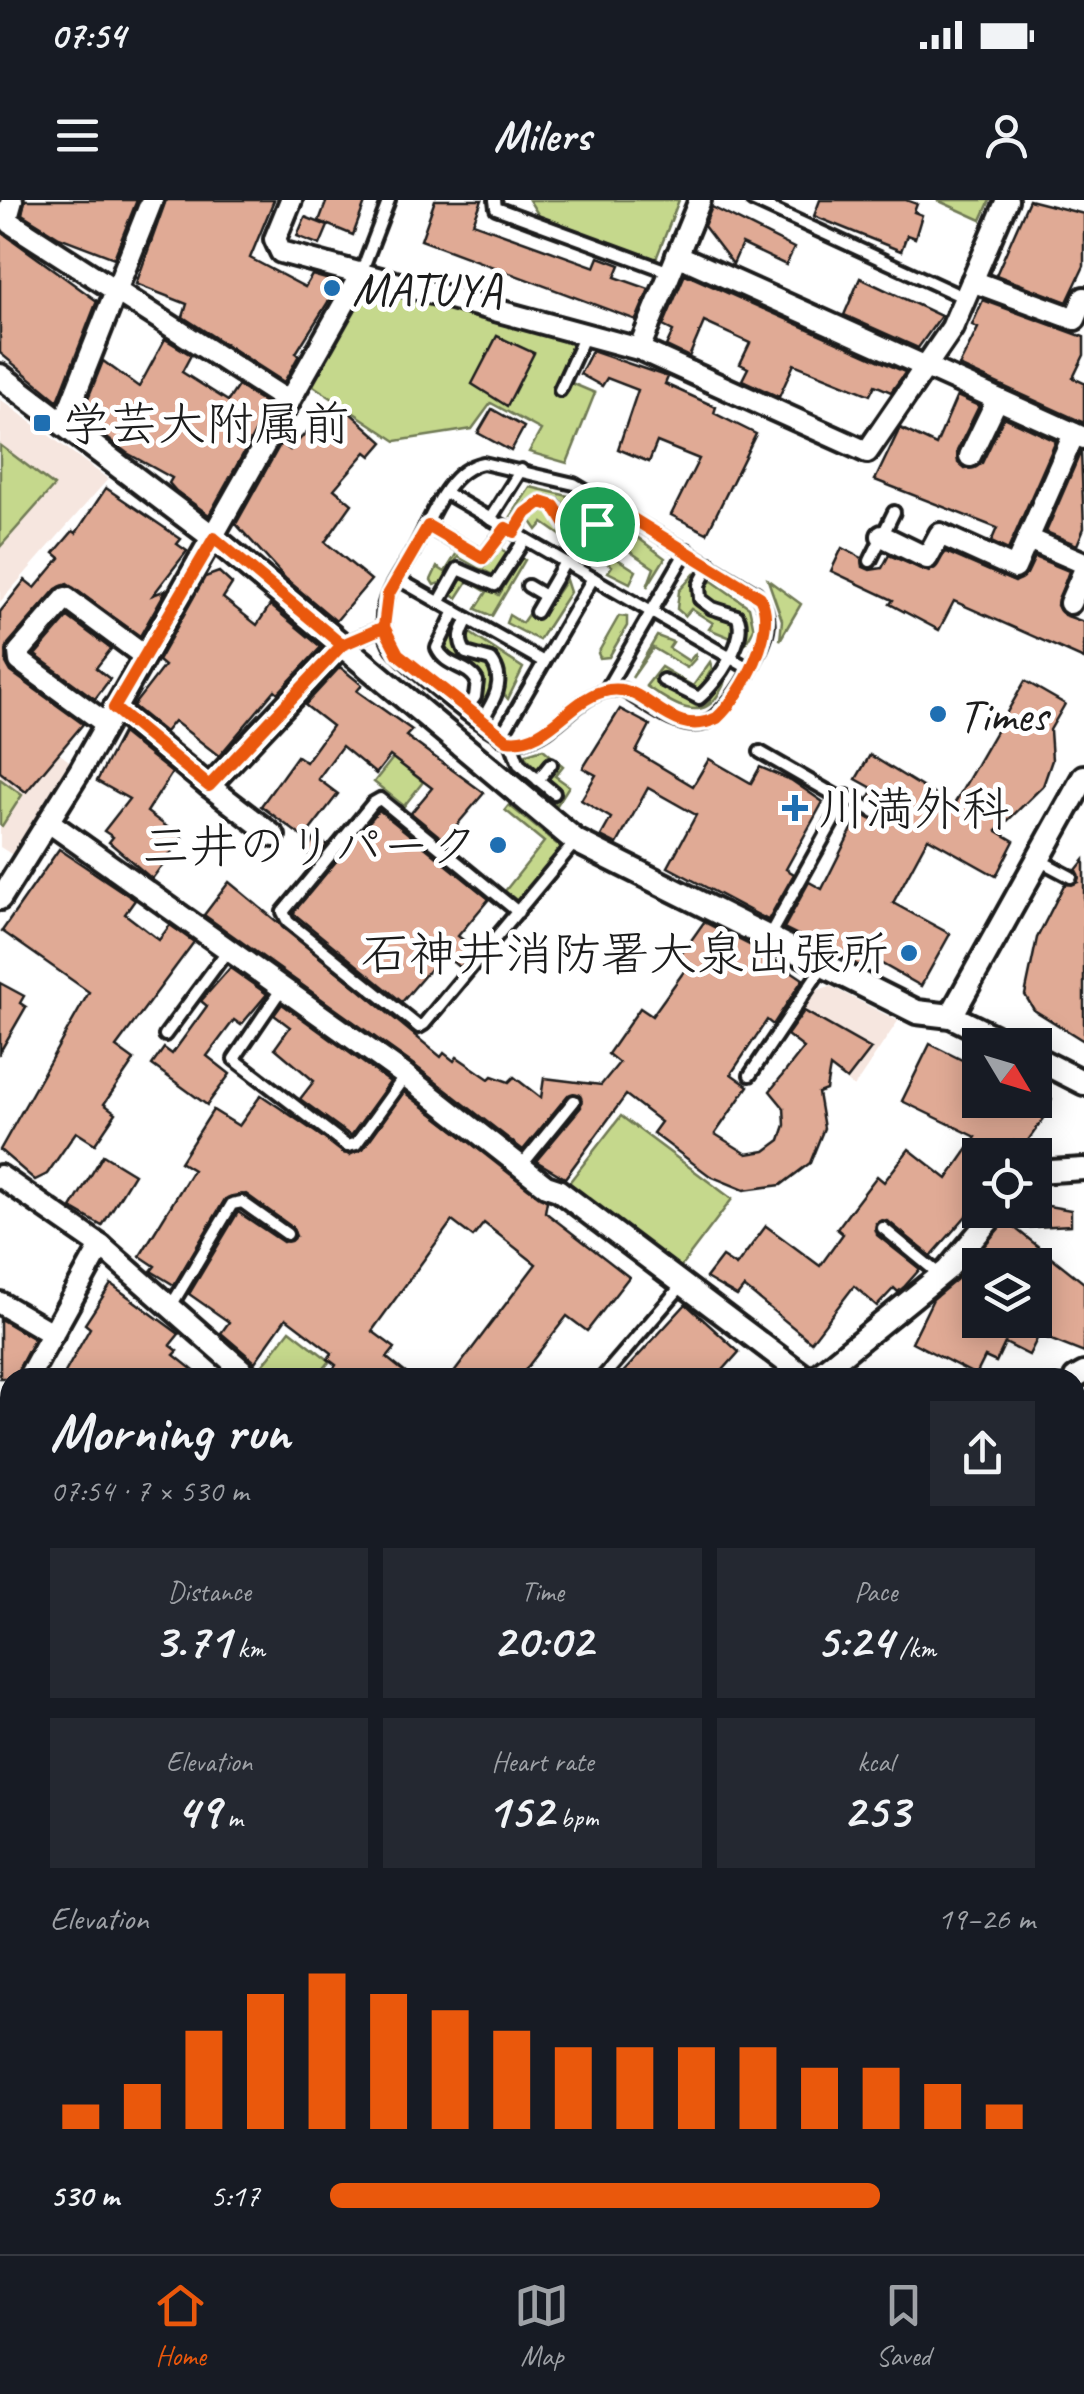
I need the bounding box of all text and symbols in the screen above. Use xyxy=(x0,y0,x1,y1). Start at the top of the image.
text: 07:54 xyxy=(50,12,125,59)
text: Milers xyxy=(493,107,591,164)
icon: menu xyxy=(50,108,105,163)
icon: person xyxy=(979,108,1034,163)
place label: MATUYA xyxy=(352,259,503,319)
marker: MATUYA xyxy=(321,277,343,299)
place label: 学芸大附属前 xyxy=(62,394,350,454)
marker: 学芸大附属前 xyxy=(31,412,53,434)
pin xyxy=(555,482,640,567)
icon: arrive xyxy=(570,497,625,552)
place label: Times xyxy=(958,685,1051,745)
marker: Times xyxy=(927,703,949,725)
place label: 川満外科 xyxy=(818,779,1010,839)
marker: 川満外科 xyxy=(782,795,808,821)
place label: 三井のリパーク xyxy=(142,816,478,876)
marker: 三井のリパーク xyxy=(487,834,509,856)
place label: 石神井消防署大泉出張所 xyxy=(361,924,889,984)
marker: 石神井消防署大泉出張所 xyxy=(898,942,920,964)
north arrow xyxy=(962,1028,1052,1118)
map controls xyxy=(962,1028,1052,1338)
button: locate xyxy=(962,1138,1052,1228)
button: layers xyxy=(962,1248,1052,1338)
text: Morning run xyxy=(50,1397,290,1467)
button: share xyxy=(930,1401,1035,1506)
text: 07:54 · 7 × 530 m xyxy=(50,1470,248,1511)
text: Distance xyxy=(167,1574,251,1609)
text: Time xyxy=(521,1574,564,1609)
text: Pace xyxy=(854,1574,897,1609)
text: 3.71 xyxy=(153,1609,231,1672)
text: 20:02 xyxy=(493,1609,592,1672)
text: 5:24 xyxy=(816,1609,892,1672)
text: km xyxy=(231,1630,265,1665)
text: /km xyxy=(892,1630,936,1665)
text: Elevation xyxy=(166,1744,252,1779)
text: Heart rate xyxy=(491,1744,594,1779)
text: kcal xyxy=(857,1744,894,1779)
text: 49 xyxy=(176,1779,220,1842)
text: 152 xyxy=(487,1779,553,1842)
text: 253 xyxy=(842,1779,909,1842)
text: m xyxy=(220,1800,243,1835)
text: bpm xyxy=(553,1800,598,1835)
text: Elevation xyxy=(50,1898,148,1939)
text: 19–26 m xyxy=(937,1898,1035,1939)
text: 530 m xyxy=(50,2175,119,2216)
text: 5:17 xyxy=(210,2175,260,2216)
tab: Home xyxy=(153,2278,208,2373)
tab: Map xyxy=(514,2278,569,2373)
tab: Saved xyxy=(876,2278,931,2373)

